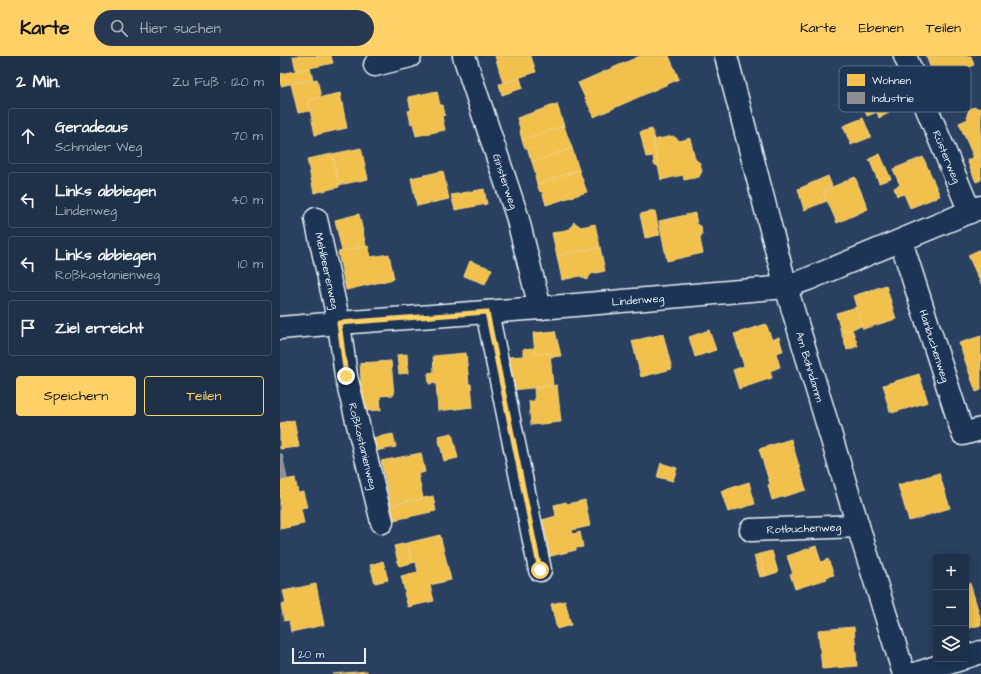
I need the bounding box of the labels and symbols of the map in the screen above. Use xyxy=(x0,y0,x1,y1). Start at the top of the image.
legend xyxy=(839,66,971,112)
text: Wohnen xyxy=(872,73,911,88)
text: Industrie xyxy=(872,91,914,106)
street label: Rüsterweg xyxy=(929,128,965,186)
street label: Ginsterweg xyxy=(489,152,522,212)
street label: Mehlbeerenweg xyxy=(312,231,343,311)
street label: Lindenweg xyxy=(611,290,665,309)
street label: Hainbuchenweg xyxy=(916,307,953,385)
street label: Am Bahndamm xyxy=(792,330,828,404)
route end xyxy=(337,367,355,385)
street label: Roßkastanienweg xyxy=(345,401,381,491)
street label: Rotbuchenweg xyxy=(766,519,842,537)
route start xyxy=(531,561,549,579)
scale bar xyxy=(292,646,366,665)

